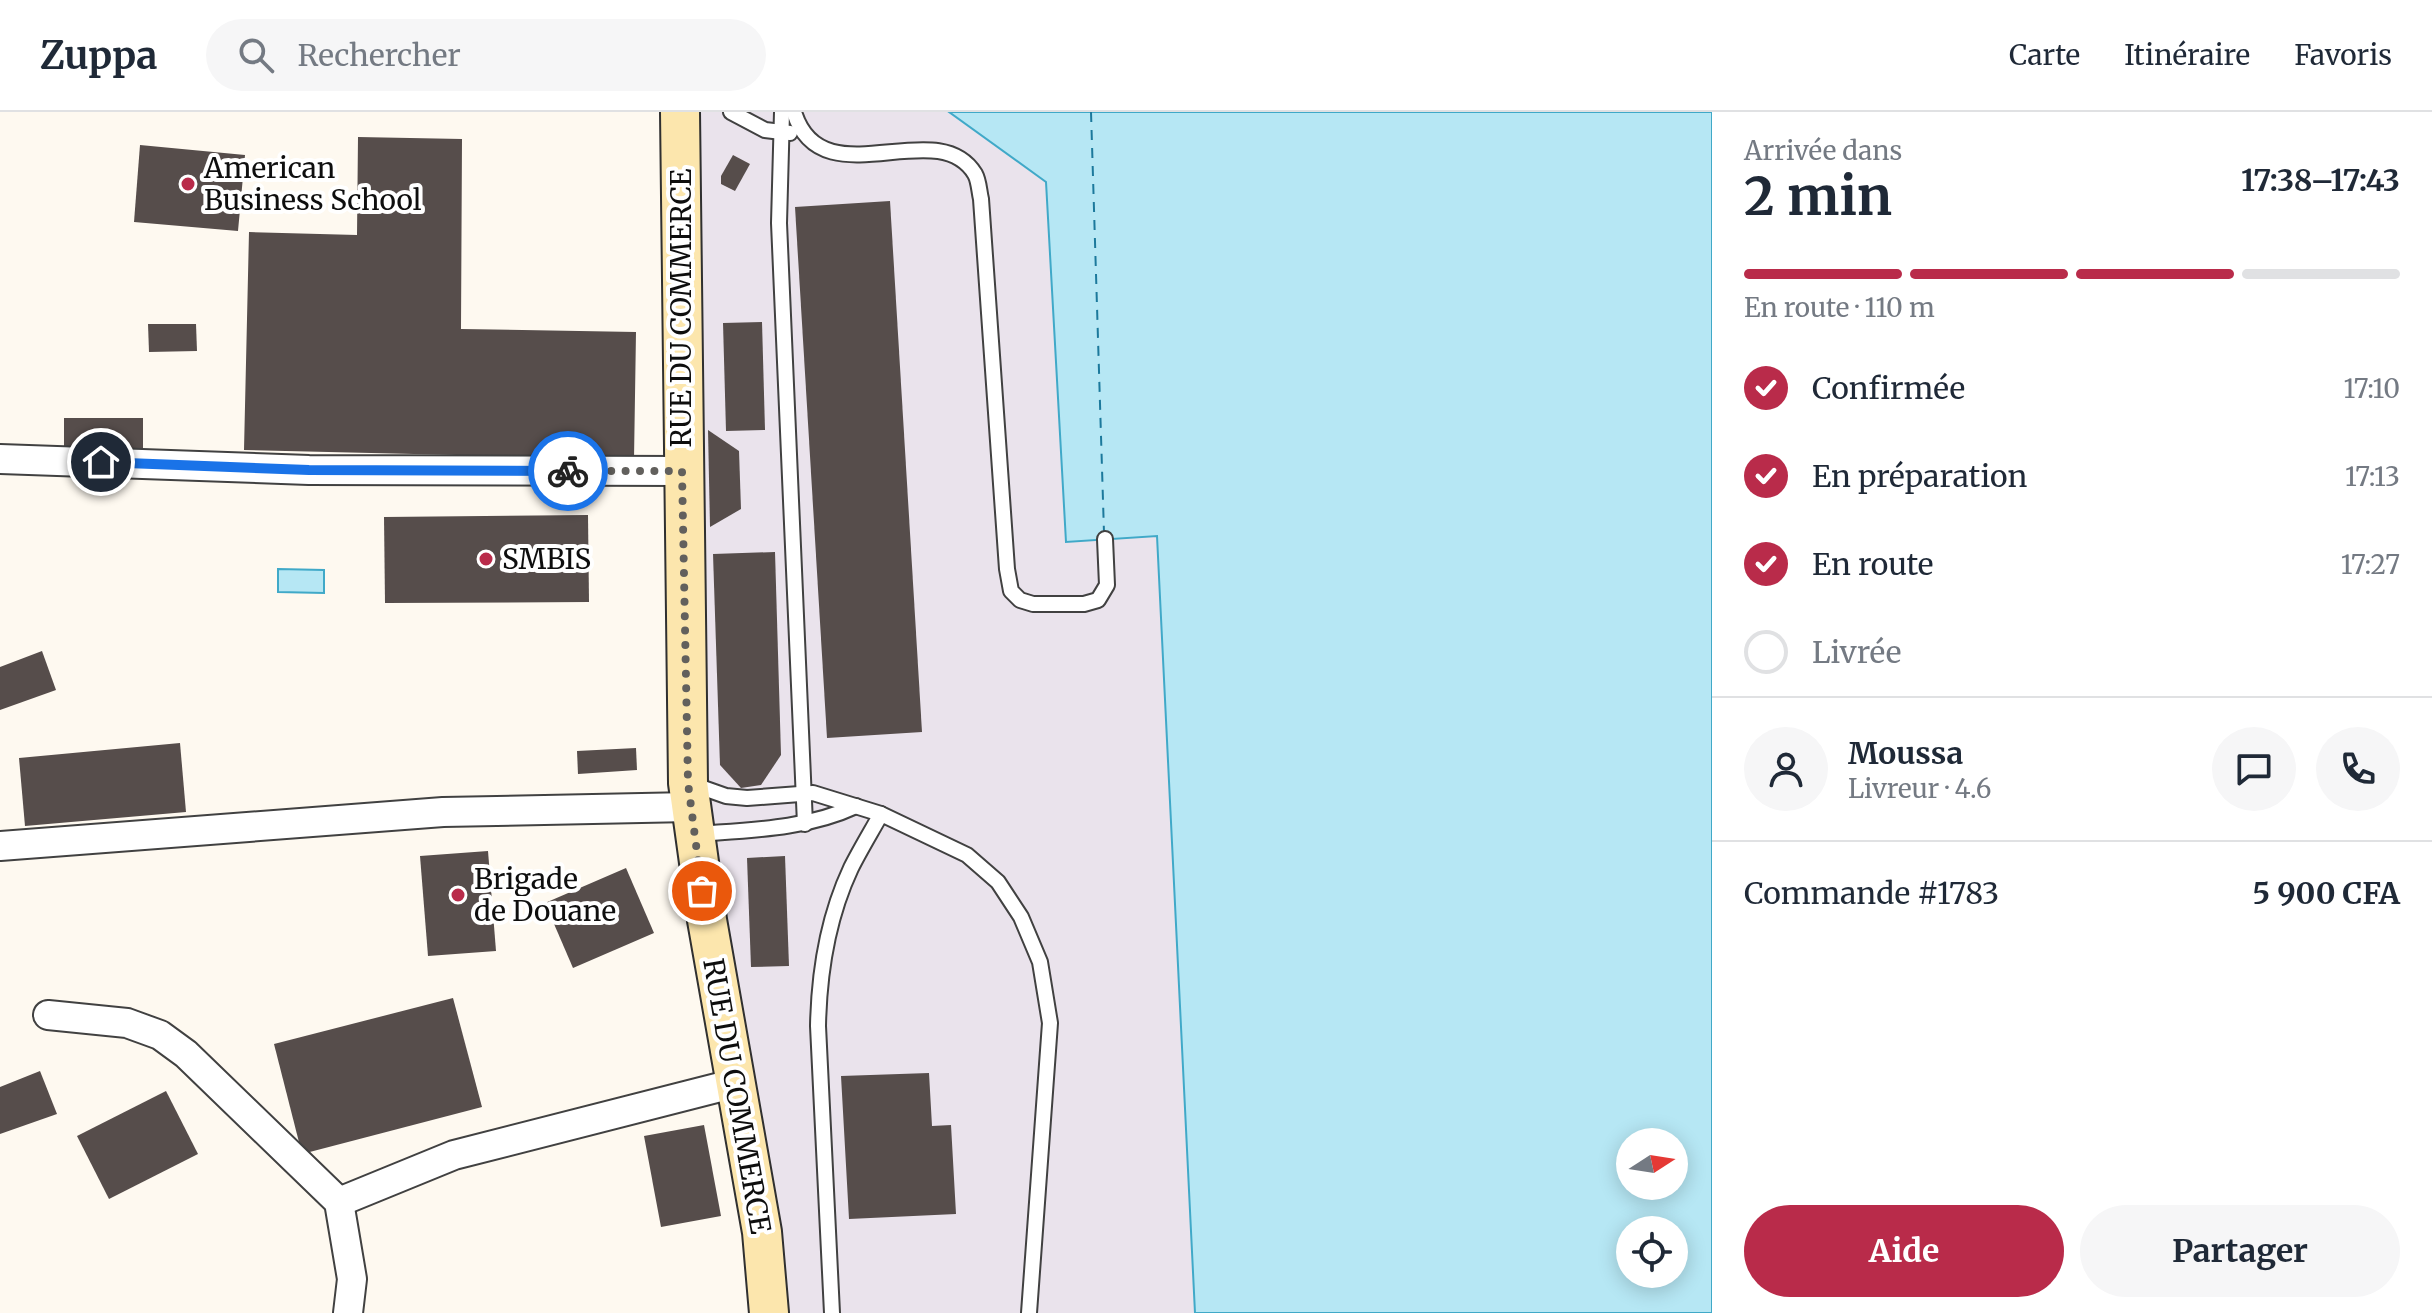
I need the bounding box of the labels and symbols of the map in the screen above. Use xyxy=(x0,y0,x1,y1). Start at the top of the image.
place label: American Business School xyxy=(203,150,422,218)
street label: RUE DU COMMERCE xyxy=(663,168,699,447)
marker: American Business School xyxy=(179,175,197,193)
pin xyxy=(67,428,135,496)
courier xyxy=(528,431,608,511)
place label: SMBIS xyxy=(502,541,591,577)
marker: SMBIS xyxy=(477,550,495,568)
pin xyxy=(668,857,736,925)
place label: Brigade de Douane xyxy=(474,861,616,929)
marker: Brigade de Douane xyxy=(449,886,467,904)
street label: RUE DU COMMERCE xyxy=(695,956,779,1237)
north arrow xyxy=(1616,1128,1688,1200)

